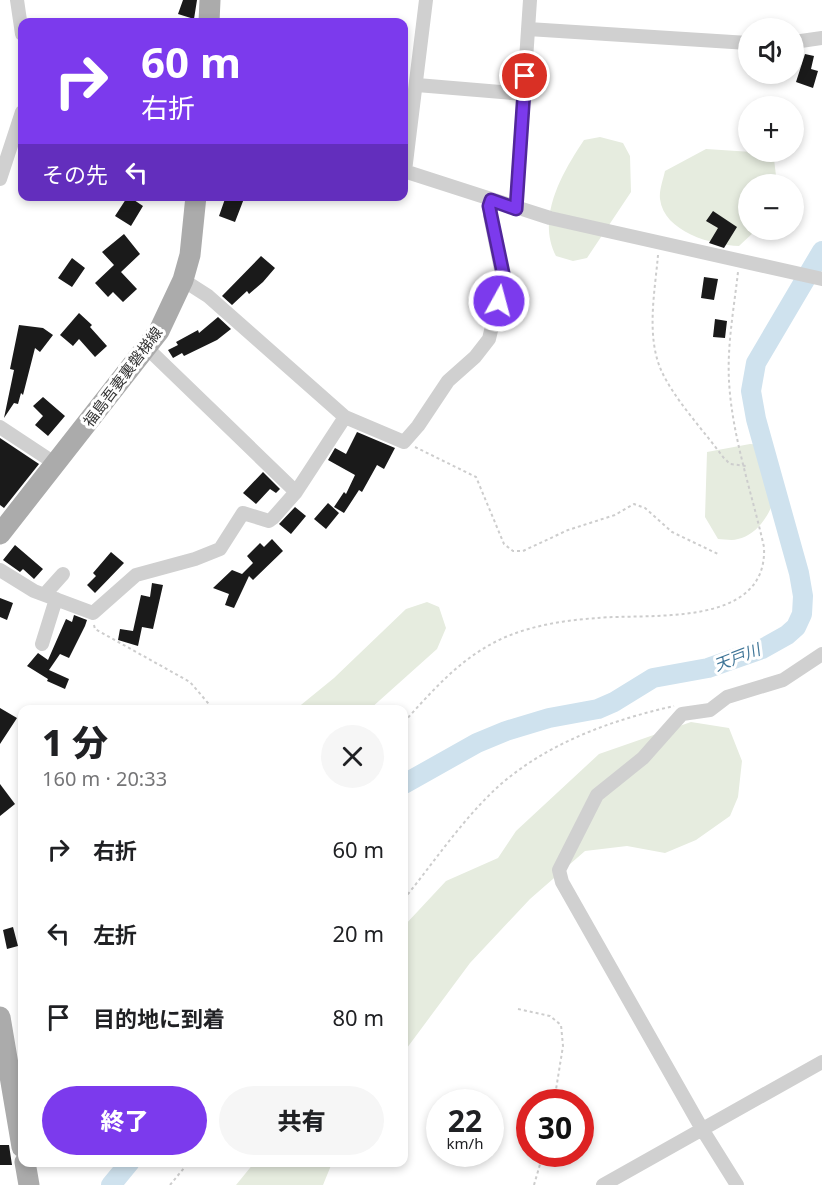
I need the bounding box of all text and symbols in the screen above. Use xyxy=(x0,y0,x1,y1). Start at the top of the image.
map controls xyxy=(738,18,804,240)
button: sound xyxy=(738,18,804,84)
text: 60 m xyxy=(141,33,241,90)
icon: right xyxy=(42,42,120,120)
pin xyxy=(499,50,550,101)
icon: arrive xyxy=(508,59,541,92)
text: 右折 xyxy=(141,89,195,126)
button: + xyxy=(738,96,804,162)
icon: left xyxy=(120,156,153,189)
text: その先 xyxy=(42,159,108,189)
button: − xyxy=(738,174,804,240)
position arrow xyxy=(467,269,531,333)
street label: 福島吾妻裏磐梯線 xyxy=(78,322,166,430)
water label: 天戸川 xyxy=(711,637,765,676)
text: 1 分 xyxy=(42,718,108,767)
button: close xyxy=(321,725,384,788)
text: 160 m · 20:33 xyxy=(42,765,167,792)
icon: right xyxy=(42,833,75,866)
text: 60 m xyxy=(333,834,384,864)
text: 右折 xyxy=(93,835,137,865)
icon: left xyxy=(42,917,75,950)
text: 20 m xyxy=(333,918,384,948)
text: 左折 xyxy=(93,919,137,949)
icon: arrive xyxy=(42,1001,75,1034)
text: 80 m xyxy=(333,1002,384,1032)
text: 目的地に到着 xyxy=(93,1003,225,1033)
button: 終了 xyxy=(42,1086,207,1155)
button: 共有 xyxy=(219,1086,384,1155)
speed limit sign: 30 xyxy=(516,1089,594,1167)
text: 22 xyxy=(448,1100,482,1141)
text: km/h xyxy=(447,1133,483,1153)

